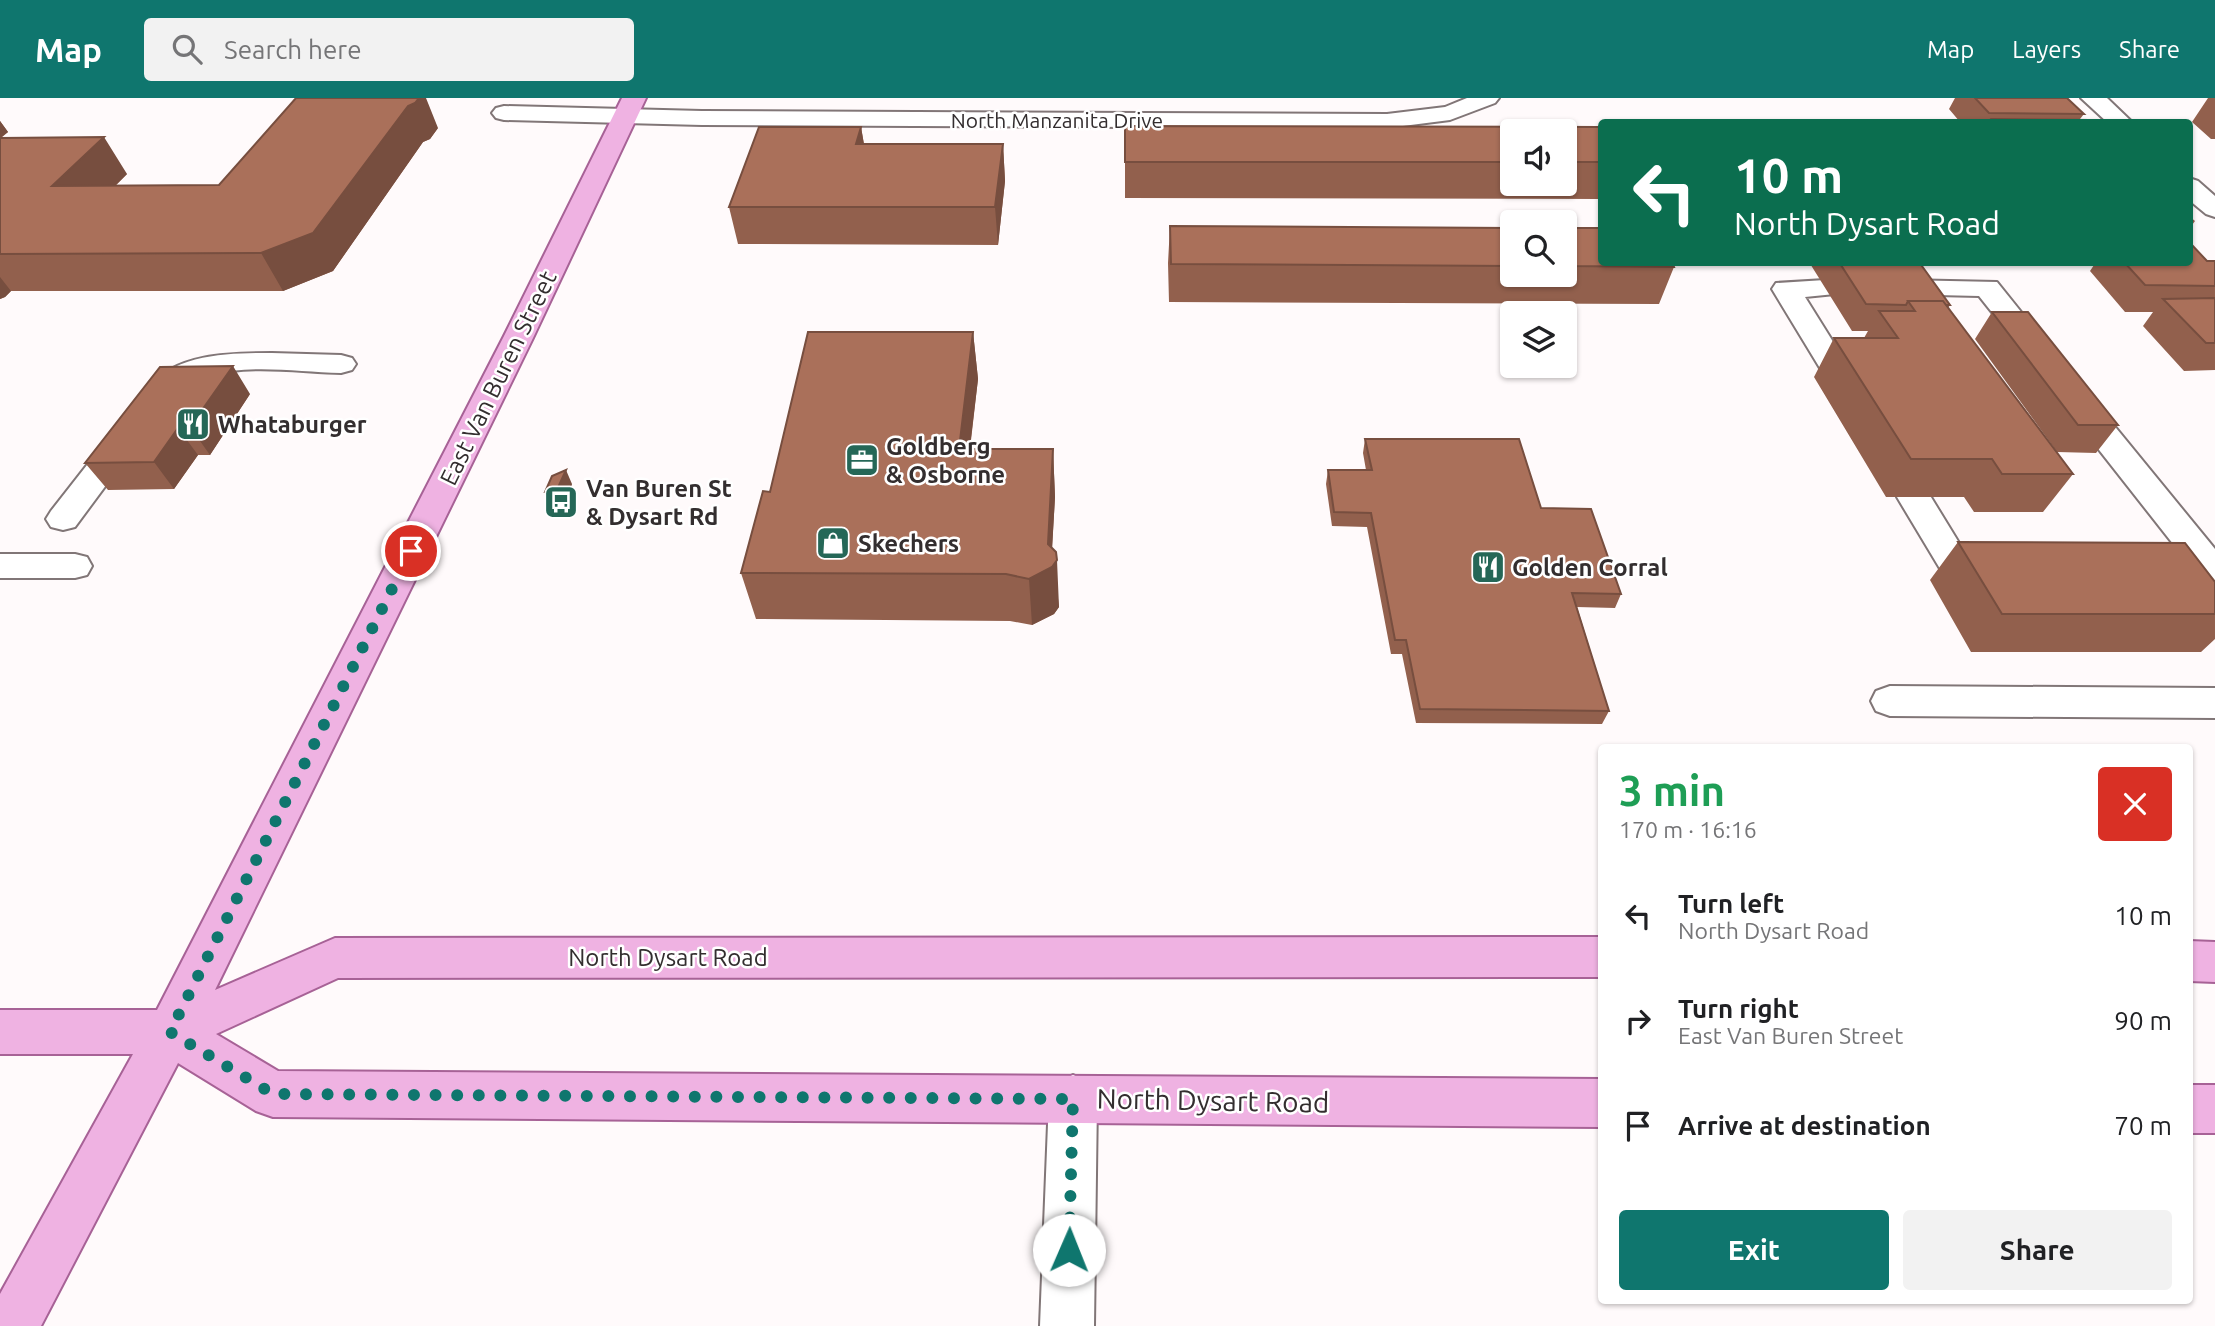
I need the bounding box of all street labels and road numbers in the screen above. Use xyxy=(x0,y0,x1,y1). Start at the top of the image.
street label: North Manzanita Drive xyxy=(951,108,1163,132)
street label: East Van Buren Street xyxy=(434,266,562,490)
street label: North Dysart Road xyxy=(568,944,768,971)
street label: North Dysart Road xyxy=(1096,1082,1330,1118)

